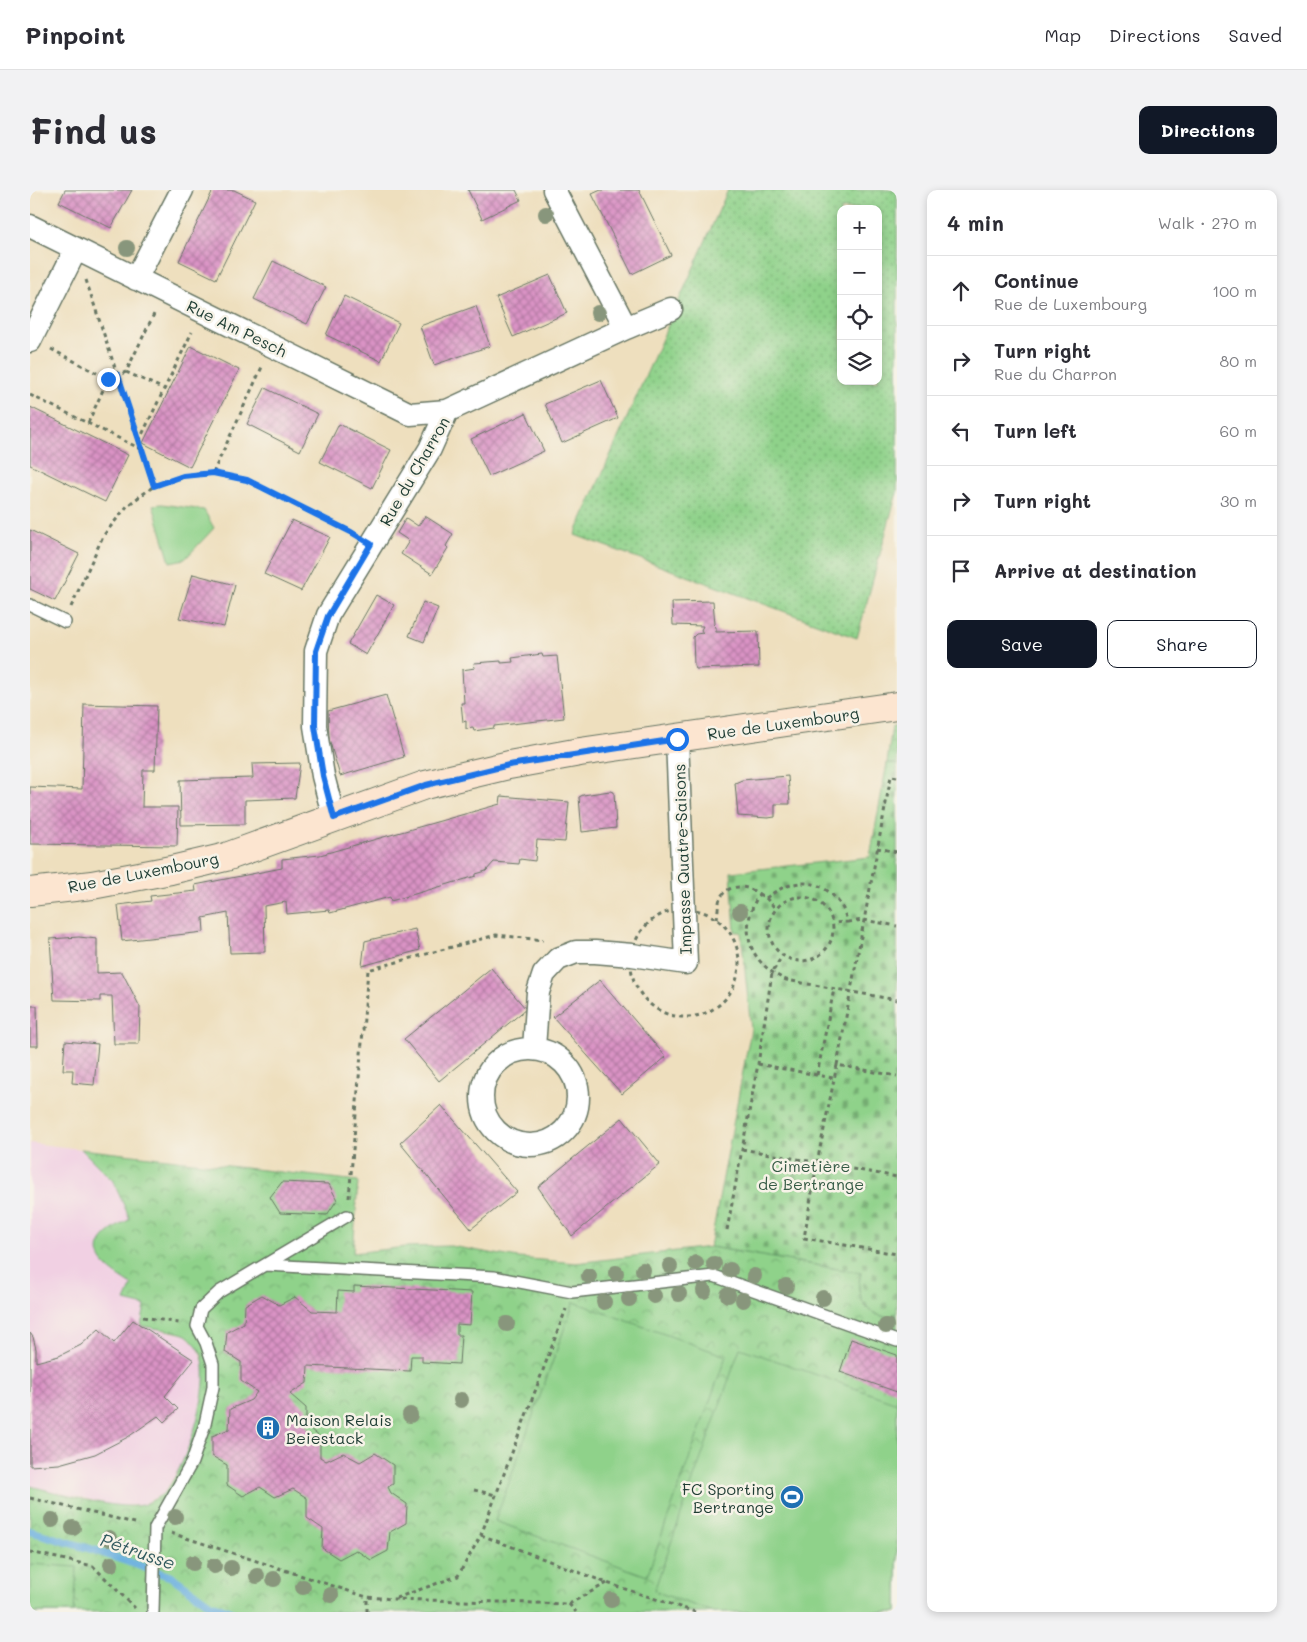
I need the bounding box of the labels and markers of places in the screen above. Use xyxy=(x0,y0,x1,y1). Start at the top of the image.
place label: Maison Relais Beiestack xyxy=(286,1409,392,1448)
building icon: Maison Relais Beiestack xyxy=(255,1415,281,1441)
place label: FC Sporting Bertrange xyxy=(682,1478,774,1517)
sports icon: FC Sporting Bertrange xyxy=(779,1484,805,1510)

